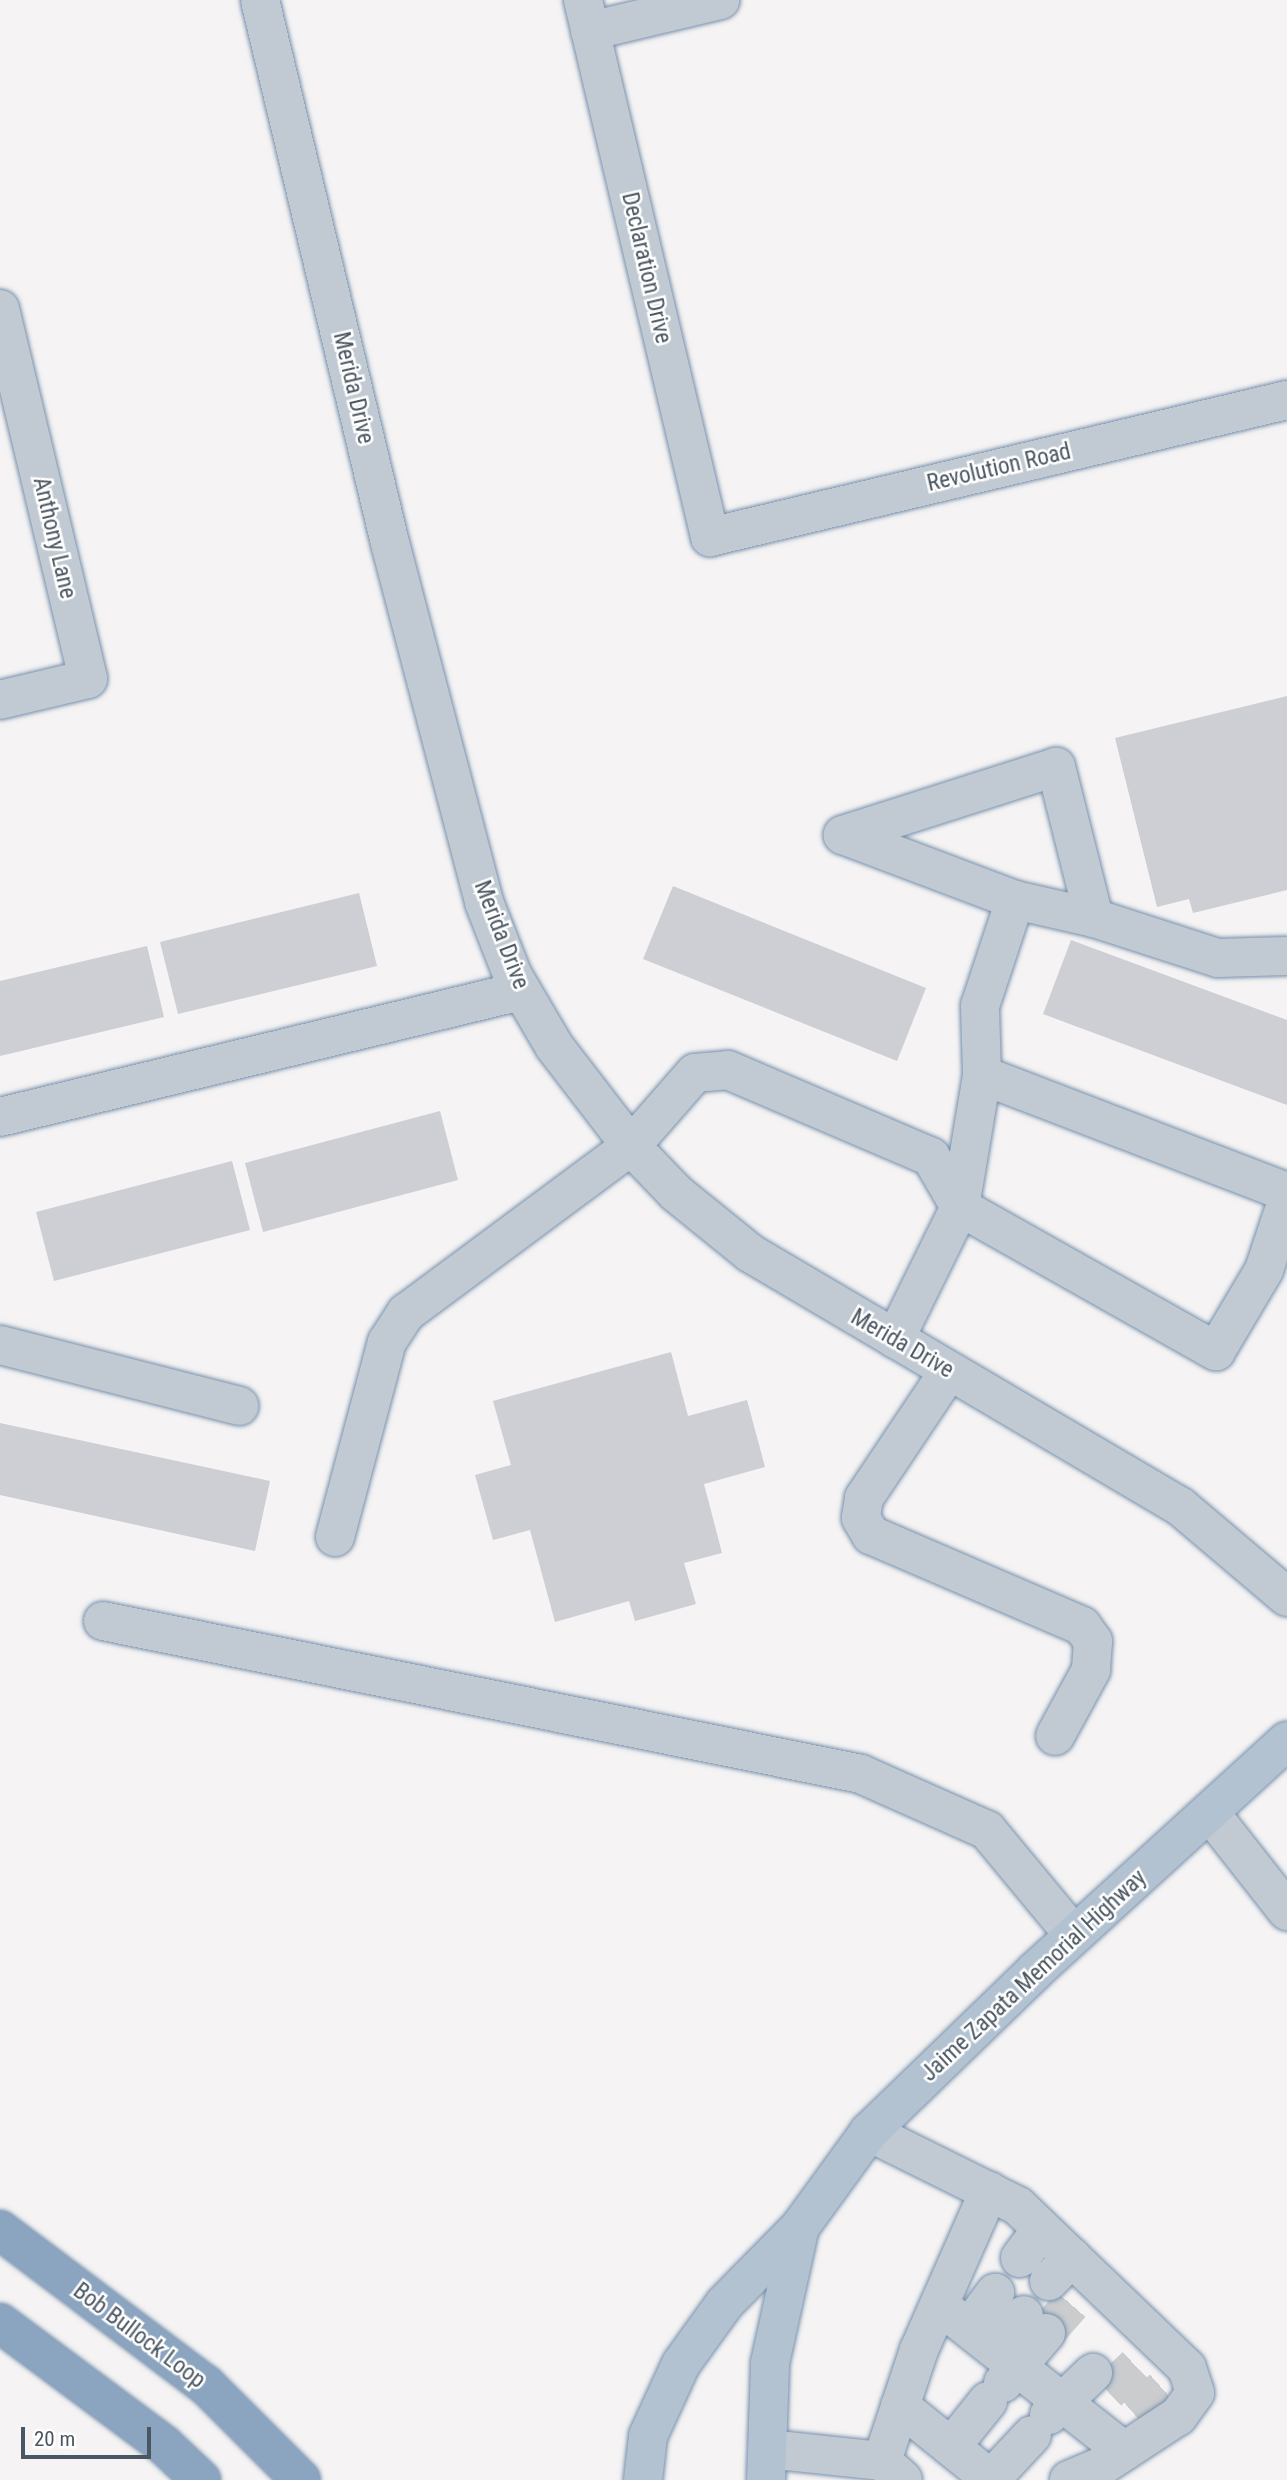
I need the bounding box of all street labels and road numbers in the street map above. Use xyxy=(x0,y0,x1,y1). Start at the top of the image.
street label: Declaration Drive xyxy=(615,190,677,346)
street label: Merida Drive xyxy=(327,329,379,447)
street label: Revolution Road xyxy=(924,438,1074,498)
street label: Anthony Lane xyxy=(27,475,81,601)
street label: Merida Drive xyxy=(468,877,534,993)
street label: Merida Drive xyxy=(846,1304,958,1384)
street label: Jaime Zapata Memorial Highway xyxy=(916,1864,1152,2088)
street label: Bob Bullock Loop xyxy=(68,2277,210,2395)

